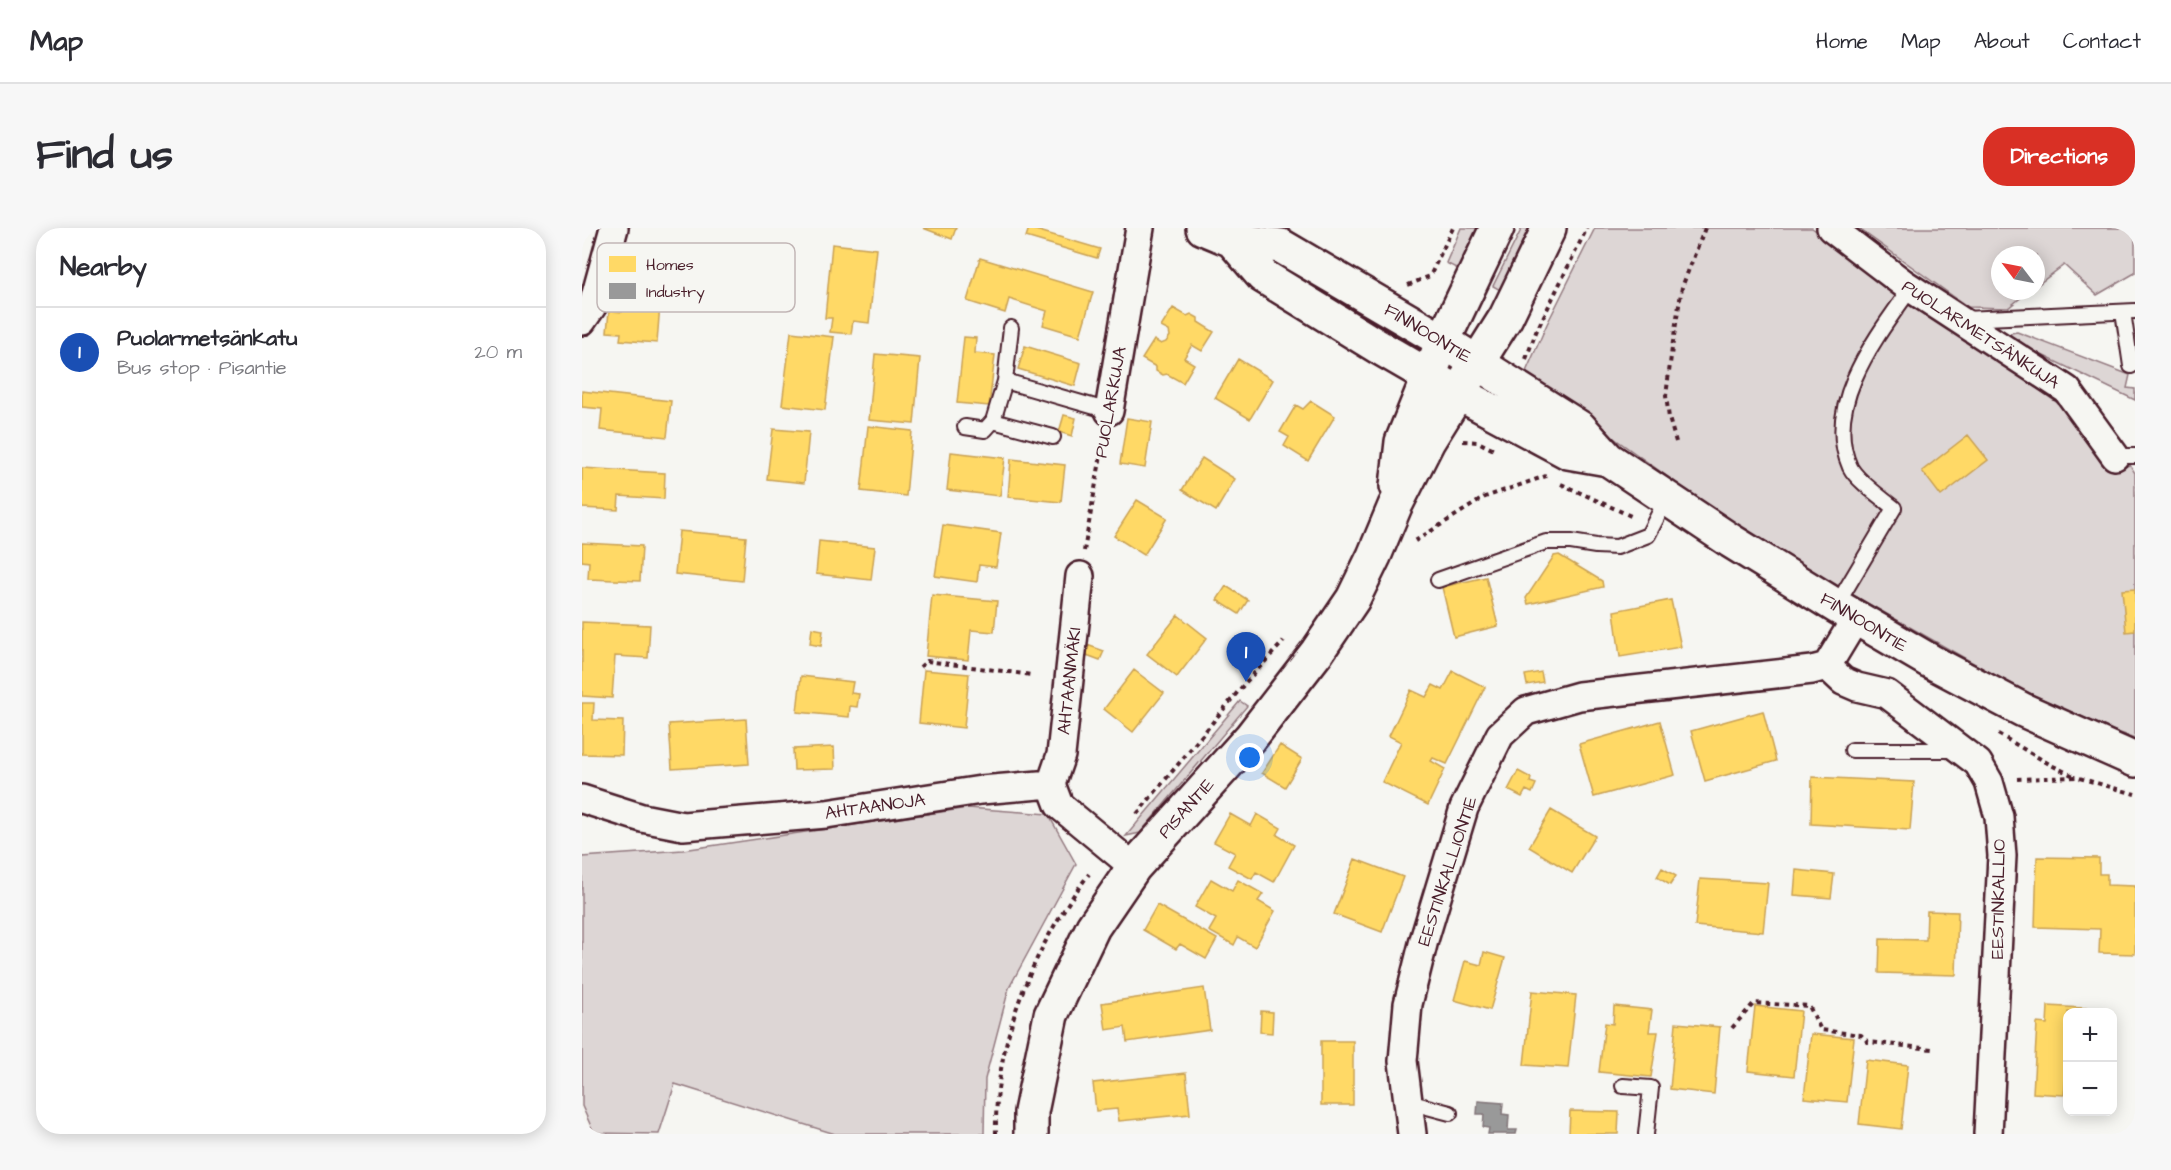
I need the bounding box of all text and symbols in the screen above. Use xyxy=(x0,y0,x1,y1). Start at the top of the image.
text: Map xyxy=(30,22,83,61)
text: Home xyxy=(1816,27,1868,56)
text: Map xyxy=(1901,27,1941,56)
text: About xyxy=(1974,27,2030,56)
text: Contact xyxy=(2063,27,2141,56)
text: Find us xyxy=(36,127,173,185)
button: Directions xyxy=(1983,127,2135,186)
legend xyxy=(597,243,795,312)
north arrow xyxy=(1991,246,2045,300)
text: Nearby xyxy=(60,249,147,285)
text: Homes xyxy=(646,254,694,276)
street label: PUOLARMETSÄNKUJA xyxy=(1897,274,2065,395)
text: Industry xyxy=(646,281,705,304)
street label: FINNOONTIE xyxy=(1379,298,1476,369)
text: Puolarmetsänkatu xyxy=(117,323,297,354)
text: 1 xyxy=(78,338,81,366)
text: 20 m xyxy=(474,338,522,366)
street label: PUOLARKUJA xyxy=(1088,344,1133,460)
text: Bus stop · Pisantie xyxy=(117,354,287,382)
street label: FINNOONTIE xyxy=(1815,587,1912,658)
street label: AHTAANMÄKI xyxy=(1051,626,1088,736)
pin: 1 xyxy=(1226,632,1266,682)
your location xyxy=(1235,743,1264,772)
street label: PISANTIE xyxy=(1153,773,1220,844)
street label: AHTAANOJA xyxy=(823,787,927,826)
street label: EESTINKALLIONTIE xyxy=(1411,793,1484,949)
street label: EESTINKALLIO xyxy=(1985,839,2012,959)
map controls xyxy=(2063,1008,2117,1116)
button: + xyxy=(2063,1008,2117,1062)
button: − xyxy=(2063,1062,2117,1116)

